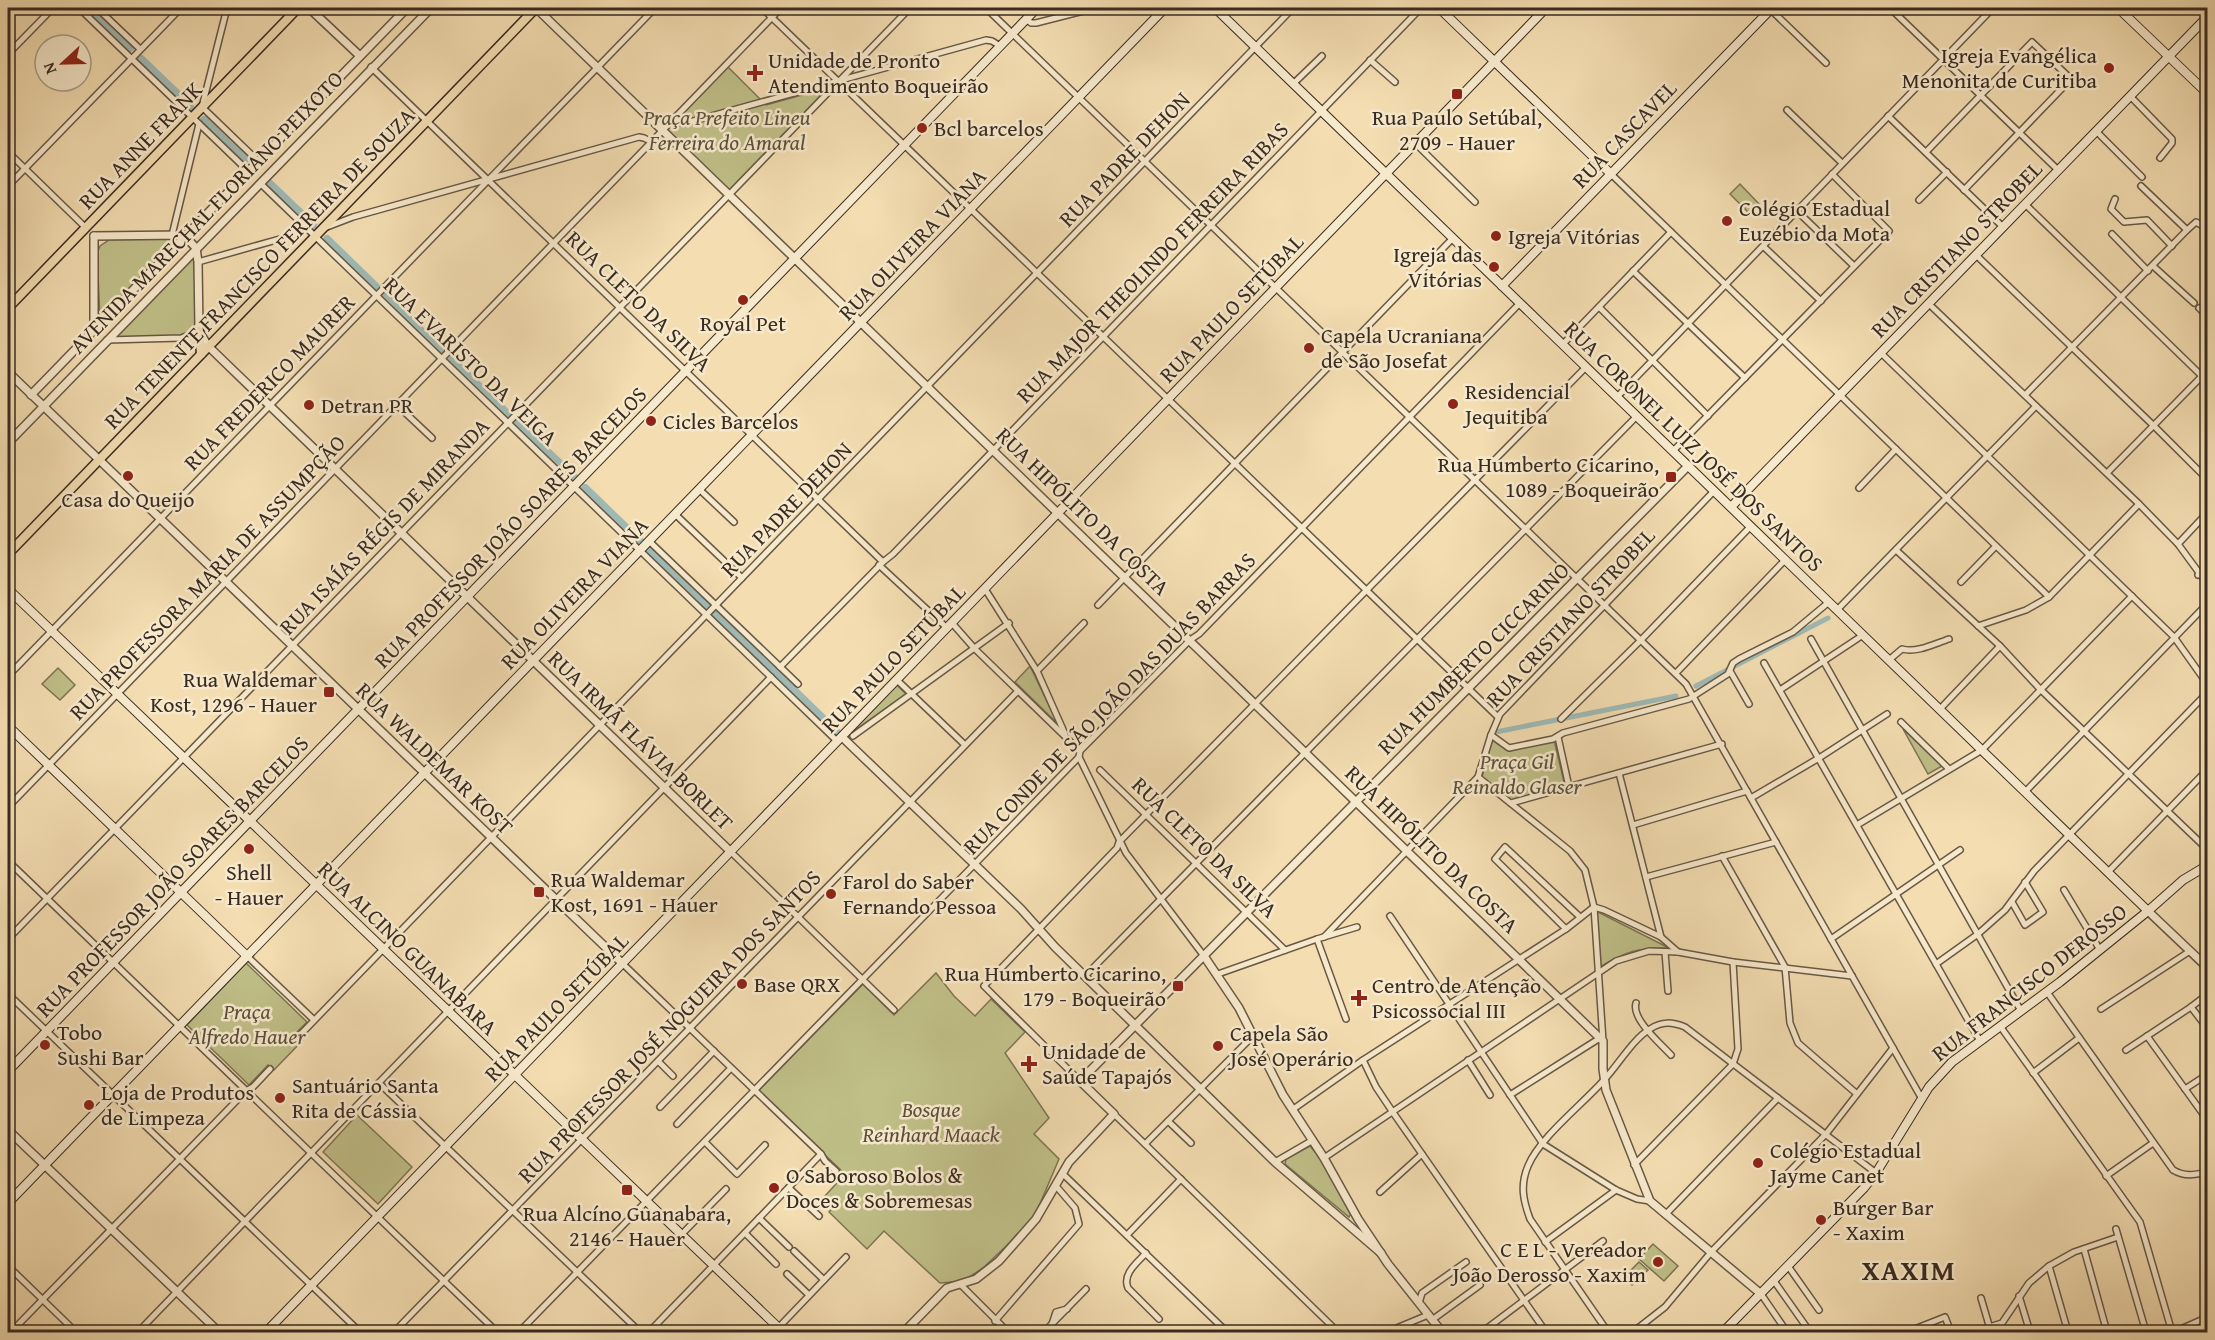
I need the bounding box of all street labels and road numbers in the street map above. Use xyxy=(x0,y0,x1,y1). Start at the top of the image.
street label: AVENIDA MARECHAL FLORIANO PEIXOTO xyxy=(62,63,350,361)
street label: RUA CASCAVEL xyxy=(1564,73,1684,195)
street label: RUA ANNE FRANK xyxy=(71,74,209,216)
street label: RUA PADRE DEHON xyxy=(1051,84,1197,234)
street label: RUA TENENTE FRANCISCO FERREIRA DE SOUZA xyxy=(96,100,422,436)
street label: RUA MAJOR THEOLINDO FERREIRA RIBAS xyxy=(1008,114,1296,410)
street label: RUA CRISTIANO STROBEL xyxy=(1863,153,2049,345)
street label: RUA OLIVEIRA VIANA xyxy=(831,160,994,327)
street label: RUA CLETO DA SILVA xyxy=(559,223,719,379)
street label: RUA PAULO SETÚBAL xyxy=(1151,226,1311,390)
street label: RUA EVARISTO DA VEIGA xyxy=(377,269,566,453)
street label: RUA FREDERICO MAURER xyxy=(176,286,362,477)
street label: RUA CORONEL LUIZ JOSÉ DOS SANTOS xyxy=(1557,313,1831,579)
street label: RUA PROFESSOR JOÃO SOARES BARCELOS xyxy=(366,379,654,675)
street label: RUA ISAÍAS RÉGIS DE MIRANDA xyxy=(272,410,497,642)
street label: RUA HIPÓLITO DA COSTA xyxy=(989,420,1177,603)
street label: RUA PROFESSORA MARIA DE ASSUMPÇÃO xyxy=(61,427,353,727)
street label: RUA PADRE DEHON xyxy=(713,434,859,584)
street label: RUA OLIVEIRA VIANA xyxy=(493,509,656,676)
street label: RUA CRISTIANO STROBEL xyxy=(1478,520,1662,714)
street label: RUA CONDE DE SÃO JOÃO DAS DUAS BARRAS xyxy=(955,545,1263,861)
street label: RUA HUMBERTO CICCARINO xyxy=(1370,555,1576,761)
street label: RUA PAULO SETÚBAL xyxy=(813,576,973,740)
street label: RUA IRMÃ FLÁVIA BORLET xyxy=(541,643,741,837)
street label: RUA WALDEMAR KOST xyxy=(349,674,521,842)
street label: RUA PROFESSOR JOÃO SOARES BARCELOS xyxy=(28,728,316,1024)
street label: RUA HIPÓLITO DA COSTA xyxy=(1338,758,1526,941)
street label: RUA CLETO DA SILVA xyxy=(1125,769,1285,925)
street label: RUA ALCINO GUANABARA xyxy=(311,854,506,1043)
street label: RUA PROFESSOR JOSÉ NOGUEIRA DOS SANTOS xyxy=(510,862,828,1190)
street label: RUA FRANCISCO DEROSSO xyxy=(1924,895,2134,1069)
street label: RUA PAULO SETÚBAL xyxy=(476,925,636,1089)

